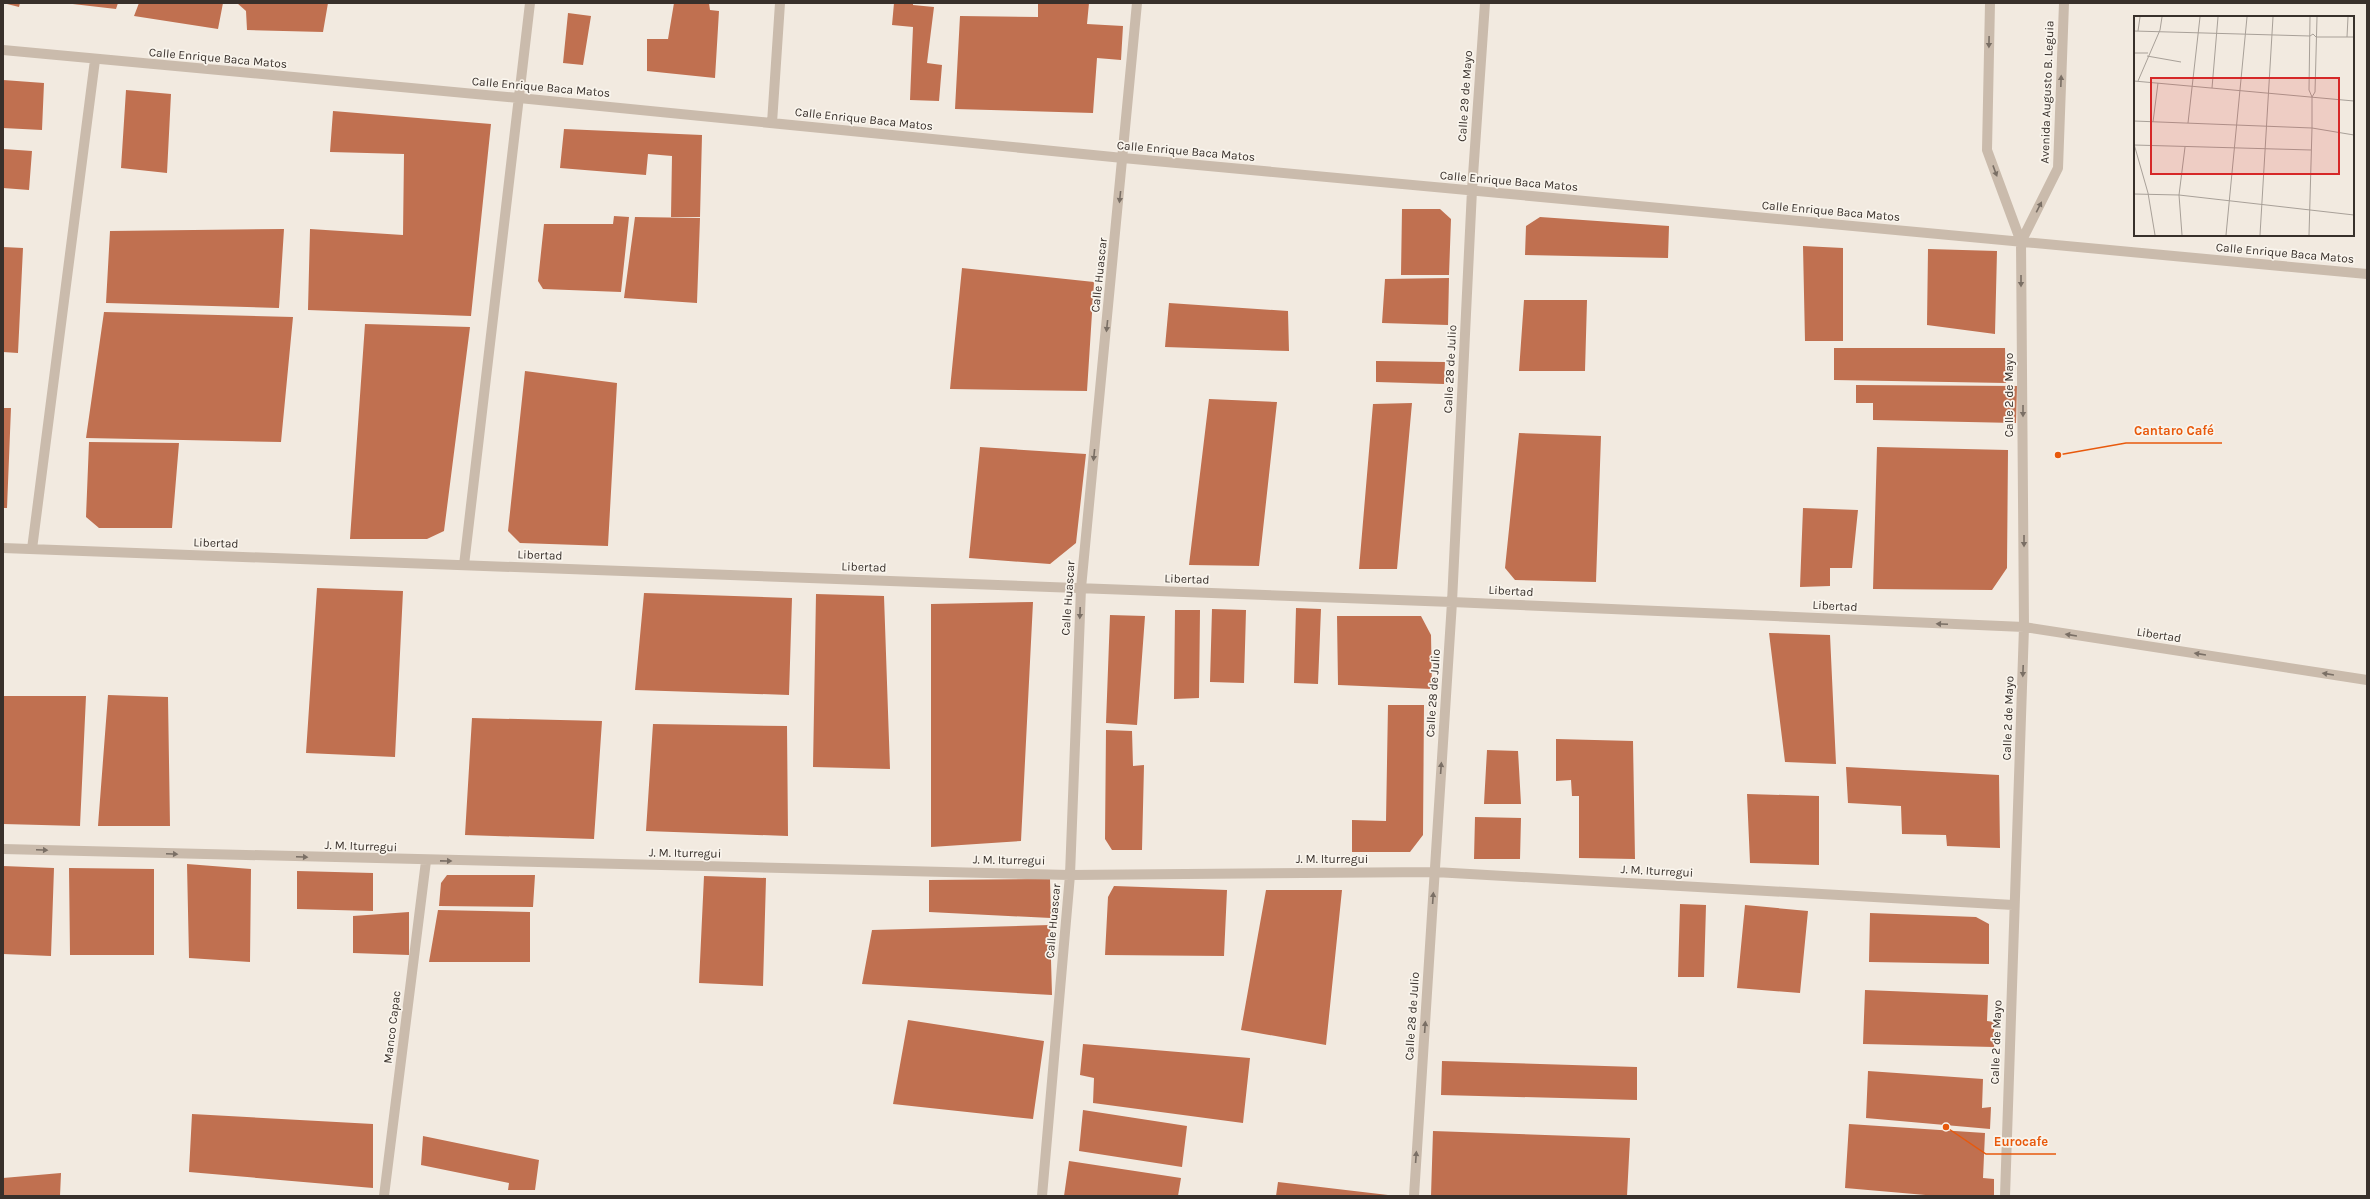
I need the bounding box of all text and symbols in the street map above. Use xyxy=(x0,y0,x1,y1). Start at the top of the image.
inset map xyxy=(2134,16,2354,236)
street label: Avenida Augusto B. Leguia xyxy=(2038,20,2056,164)
one-way arrow xyxy=(1986,36,1992,49)
street label: Calle Enrique Baca Matos xyxy=(148,45,288,71)
street label: Calle 29 de Mayo xyxy=(1455,50,1475,142)
street label: Calle Enrique Baca Matos xyxy=(471,74,611,100)
one-way arrow xyxy=(2058,74,2064,87)
street label: Calle Enrique Baca Matos xyxy=(794,105,934,133)
street label: Calle Enrique Baca Matos xyxy=(1116,138,1256,164)
one-way arrow xyxy=(1992,165,1998,177)
street label: Calle Enrique Baca Matos xyxy=(1439,168,1579,194)
one-way arrow xyxy=(1116,191,1123,203)
street label: Calle Enrique Baca Matos xyxy=(1761,198,1901,224)
one-way arrow xyxy=(2036,201,2042,213)
street label: Calle Huascar xyxy=(1088,236,1110,313)
street label: Calle Enrique Baca Matos xyxy=(2215,240,2355,266)
one-way arrow xyxy=(2018,275,2025,287)
one-way arrow xyxy=(1103,320,1110,332)
street label: Calle 28 de Julio xyxy=(1441,324,1459,414)
street label: Calle 2 de Mayo xyxy=(2002,353,2016,437)
one-way arrow xyxy=(2019,405,2026,417)
callout: Cantaro Café xyxy=(2126,418,2222,443)
text: Cantaro Café xyxy=(2134,423,2214,438)
one-way arrow xyxy=(1091,449,1097,462)
street label: Libertad xyxy=(193,535,239,551)
one-way arrow xyxy=(2020,535,2027,547)
street label: Libertad xyxy=(517,547,563,563)
street label: Libertad xyxy=(841,559,887,575)
street label: Calle Huascar xyxy=(1058,559,1078,636)
street label: Libertad xyxy=(1164,571,1210,587)
street label: Libertad xyxy=(1488,583,1534,599)
street label: Libertad xyxy=(1812,598,1858,614)
one-way arrow xyxy=(1077,607,1083,620)
one-way arrow xyxy=(1936,620,1948,627)
street label: Libertad xyxy=(2136,625,2182,645)
one-way arrow xyxy=(2065,631,2077,637)
street label: Calle 28 de Julio xyxy=(1423,648,1443,738)
one-way arrow xyxy=(2194,651,2206,657)
one-way arrow xyxy=(2019,665,2026,677)
one-way arrow xyxy=(2322,671,2335,677)
street label: Calle 2 de Mayo xyxy=(2000,676,2016,760)
one-way arrow xyxy=(1438,762,1445,774)
street label: J. M. Iturregui xyxy=(324,838,398,854)
street label: J. M. Iturregui xyxy=(649,845,721,861)
one-way arrow xyxy=(36,847,49,853)
one-way arrow xyxy=(166,850,178,857)
street label: J. M. Iturregui xyxy=(973,852,1045,868)
street label: J. M. Iturregui xyxy=(1296,852,1368,866)
one-way arrow xyxy=(296,854,309,860)
one-way arrow xyxy=(440,858,453,864)
street label: J. M. Iturregui xyxy=(1620,862,1694,880)
street label: Calle Huascar xyxy=(1043,882,1063,959)
one-way arrow xyxy=(1430,891,1436,904)
street label: Calle 28 de Julio xyxy=(1402,971,1422,1061)
street label: Manco Capac xyxy=(381,990,403,1064)
street label: Calle 2 de Mayo xyxy=(1988,1000,2004,1084)
one-way arrow xyxy=(1421,1021,1428,1033)
callout: Eurocafe xyxy=(1986,1129,2056,1154)
text: Eurocafe xyxy=(1994,1134,2048,1149)
one-way arrow xyxy=(1413,1151,1420,1163)

